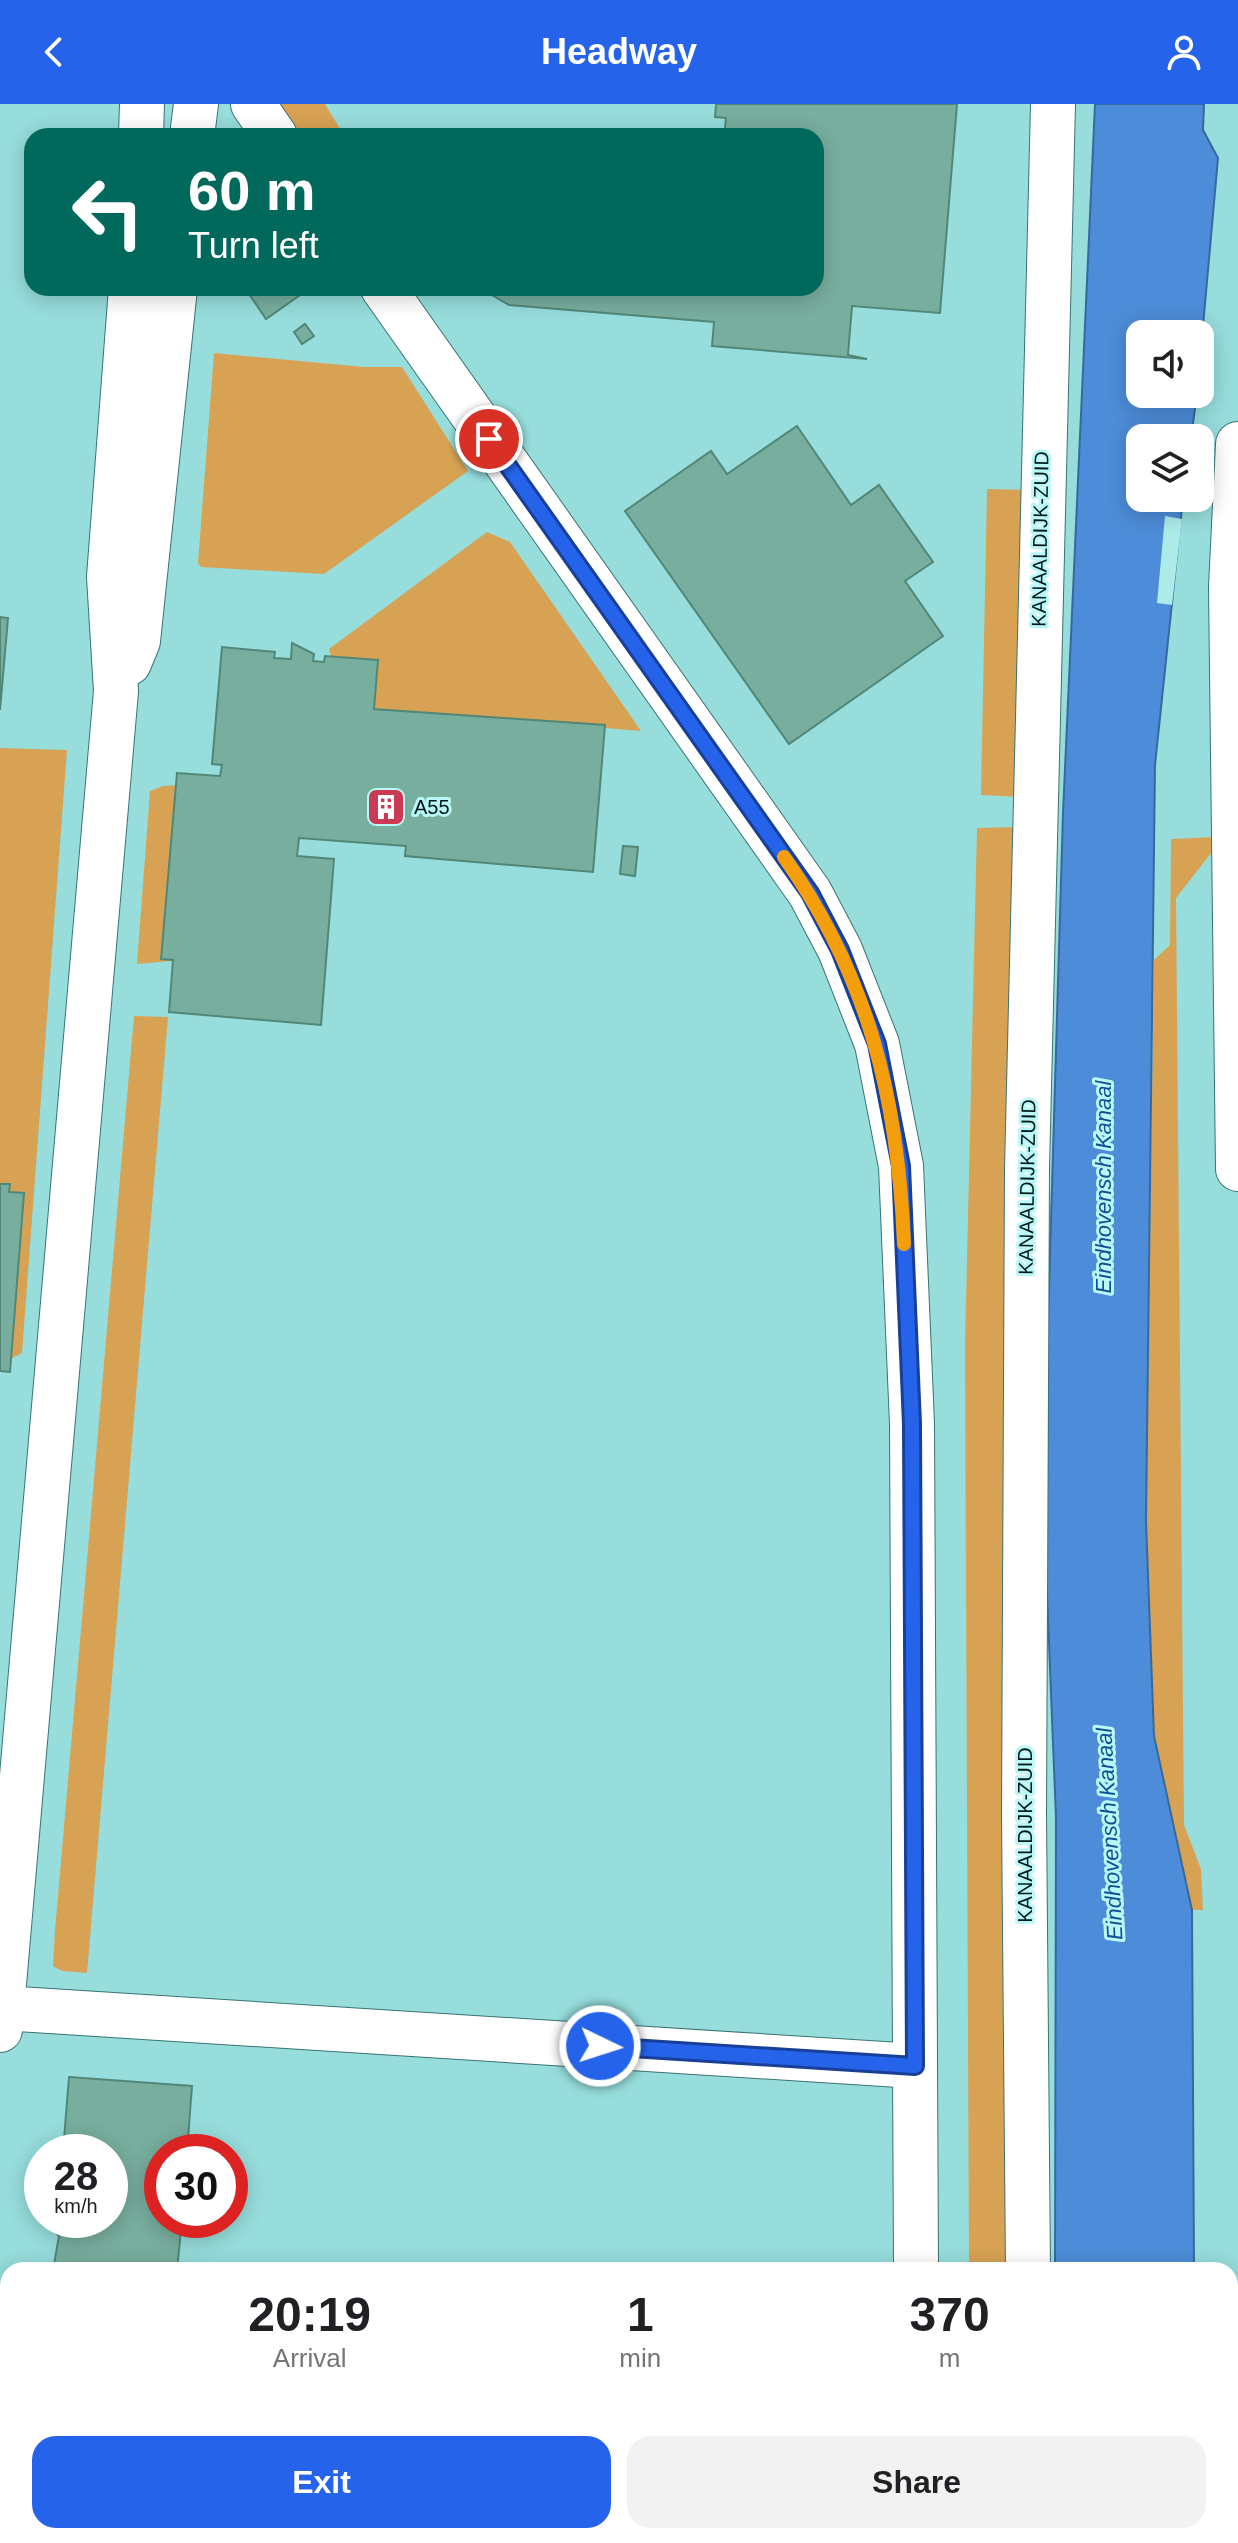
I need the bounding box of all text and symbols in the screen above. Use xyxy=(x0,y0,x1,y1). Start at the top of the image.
icon: back xyxy=(32,30,76,74)
icon: person xyxy=(1162,30,1206,74)
text: Headway xyxy=(541,31,697,72)
text: 60 m xyxy=(188,159,316,222)
icon: left xyxy=(56,160,160,264)
text: Turn left xyxy=(188,225,319,266)
map controls xyxy=(1126,320,1214,512)
button: sound xyxy=(1126,320,1214,408)
pin xyxy=(455,405,523,473)
icon: arrive xyxy=(467,417,511,461)
button: layers xyxy=(1126,424,1214,512)
street label: KANAALDIJK-ZUID xyxy=(1027,451,1053,627)
building icon: A55 xyxy=(365,786,407,828)
place label: A55 xyxy=(414,796,450,818)
water label: Eindhovensch Kanaal xyxy=(1091,1079,1116,1293)
street label: KANAALDIJK-ZUID xyxy=(1014,1099,1040,1275)
water label: Eindhovensch Kanaal xyxy=(1091,1726,1128,1941)
street label: KANAALDIJK-ZUID xyxy=(1014,1747,1036,1923)
position arrow xyxy=(558,2004,642,2088)
speed limit sign: 30 xyxy=(144,2134,248,2238)
text: 28 xyxy=(54,2154,98,2198)
text: km/h xyxy=(54,2195,98,2217)
text: 20:19 xyxy=(248,2288,371,2341)
text: 1 xyxy=(627,2288,654,2341)
text: 370 xyxy=(910,2288,990,2341)
text: Arrival xyxy=(273,2343,347,2373)
text: min xyxy=(619,2343,661,2373)
text: m xyxy=(939,2343,960,2373)
button: Exit xyxy=(32,2436,611,2528)
button: Share xyxy=(627,2436,1206,2528)

